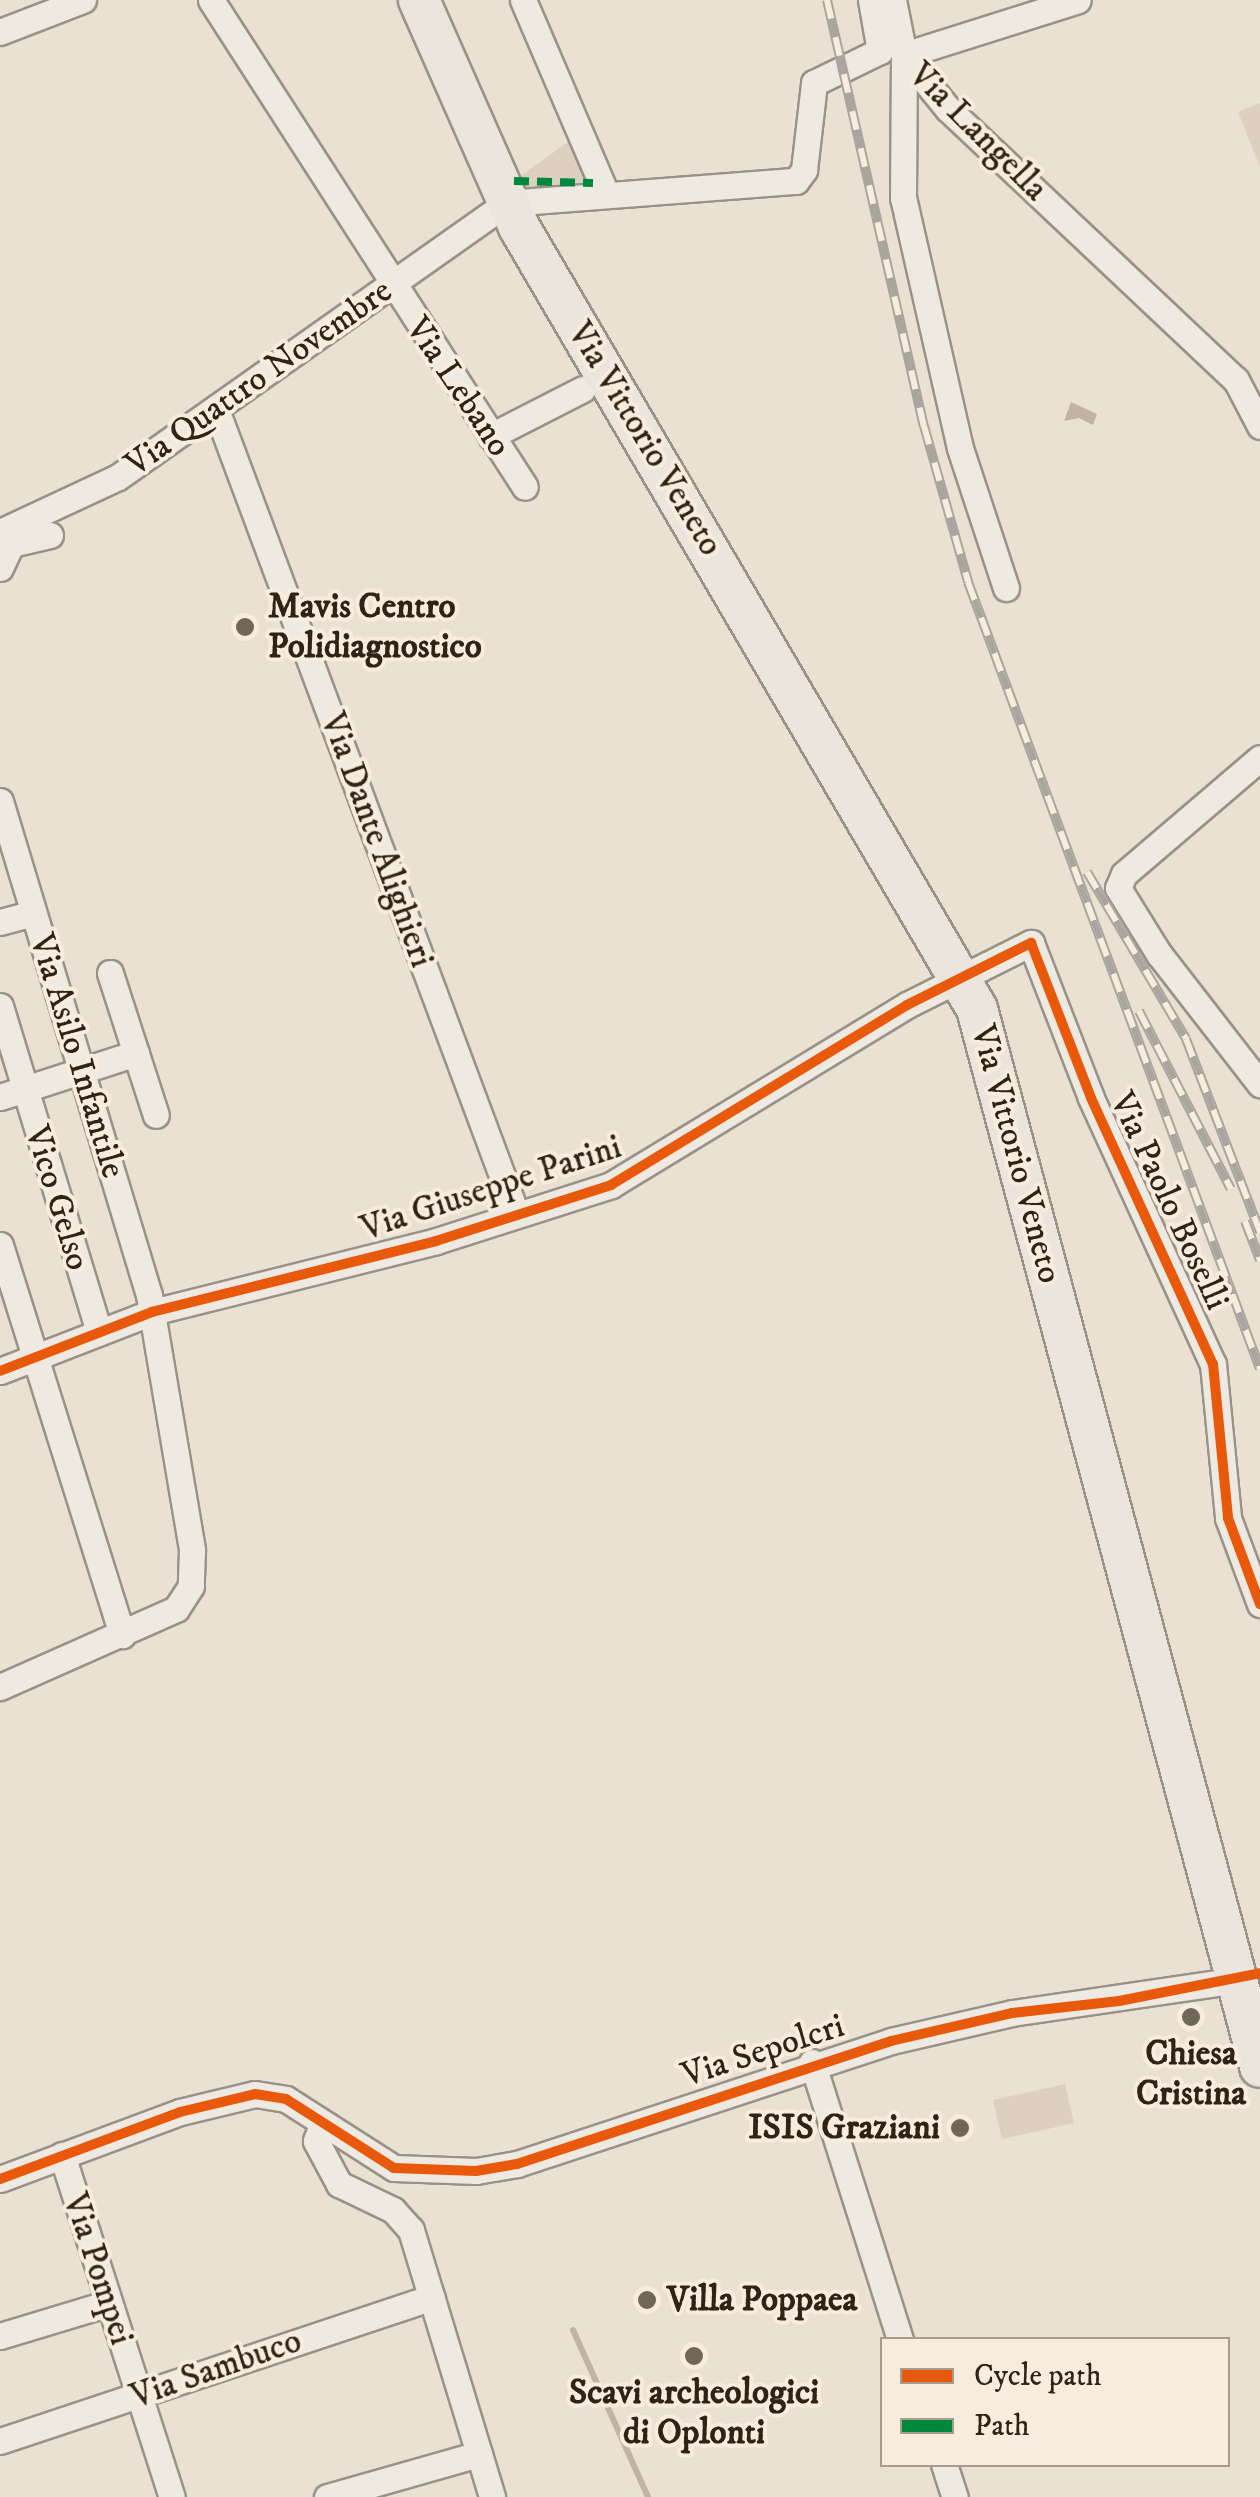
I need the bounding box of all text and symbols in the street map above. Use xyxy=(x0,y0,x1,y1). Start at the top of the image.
street label: Via Langella xyxy=(900,54,1056,210)
street label: Via Quattro Novembre xyxy=(118,270,400,486)
street label: Via Lebano xyxy=(396,309,520,465)
street label: Via Vittorio Veneto xyxy=(559,314,731,564)
place label: Mavis Centro Polidiagnostico xyxy=(268,586,482,668)
marker: Mavis Centro Polidiagnostico xyxy=(232,614,258,640)
street label: Via Dante Alighieri xyxy=(311,707,443,973)
street label: Via Asilo Infantile xyxy=(20,929,134,1183)
street label: Via Vittorio Veneto xyxy=(961,1020,1071,1288)
street label: Via Paolo Boselli xyxy=(1100,1085,1238,1317)
street label: Vico Gelso xyxy=(15,1121,99,1275)
street label: Via Giuseppe Parini xyxy=(355,1126,627,1250)
street label: Via Sepolcri xyxy=(677,2005,849,2097)
marker: Chiesa Cristina xyxy=(1180,2006,1202,2028)
place label: Chiesa Cristina xyxy=(1136,2033,1246,2115)
place label: ISIS Graziani xyxy=(748,2107,940,2149)
marker: ISIS Graziani xyxy=(949,2117,971,2139)
street label: Via Pompei xyxy=(54,2188,142,2350)
place label: Villa Poppaea xyxy=(667,2279,857,2321)
marker: Villa Poppaea xyxy=(636,2289,658,2311)
street label: Via Sambuco xyxy=(125,2320,307,2418)
legend xyxy=(880,2337,1230,2467)
marker: Scavi archeologici di Oplonti xyxy=(683,2345,705,2367)
text: Cycle path xyxy=(974,2358,1102,2395)
place label: Scavi archeologici di Oplonti xyxy=(569,2372,819,2454)
text: Path xyxy=(974,2408,1030,2445)

